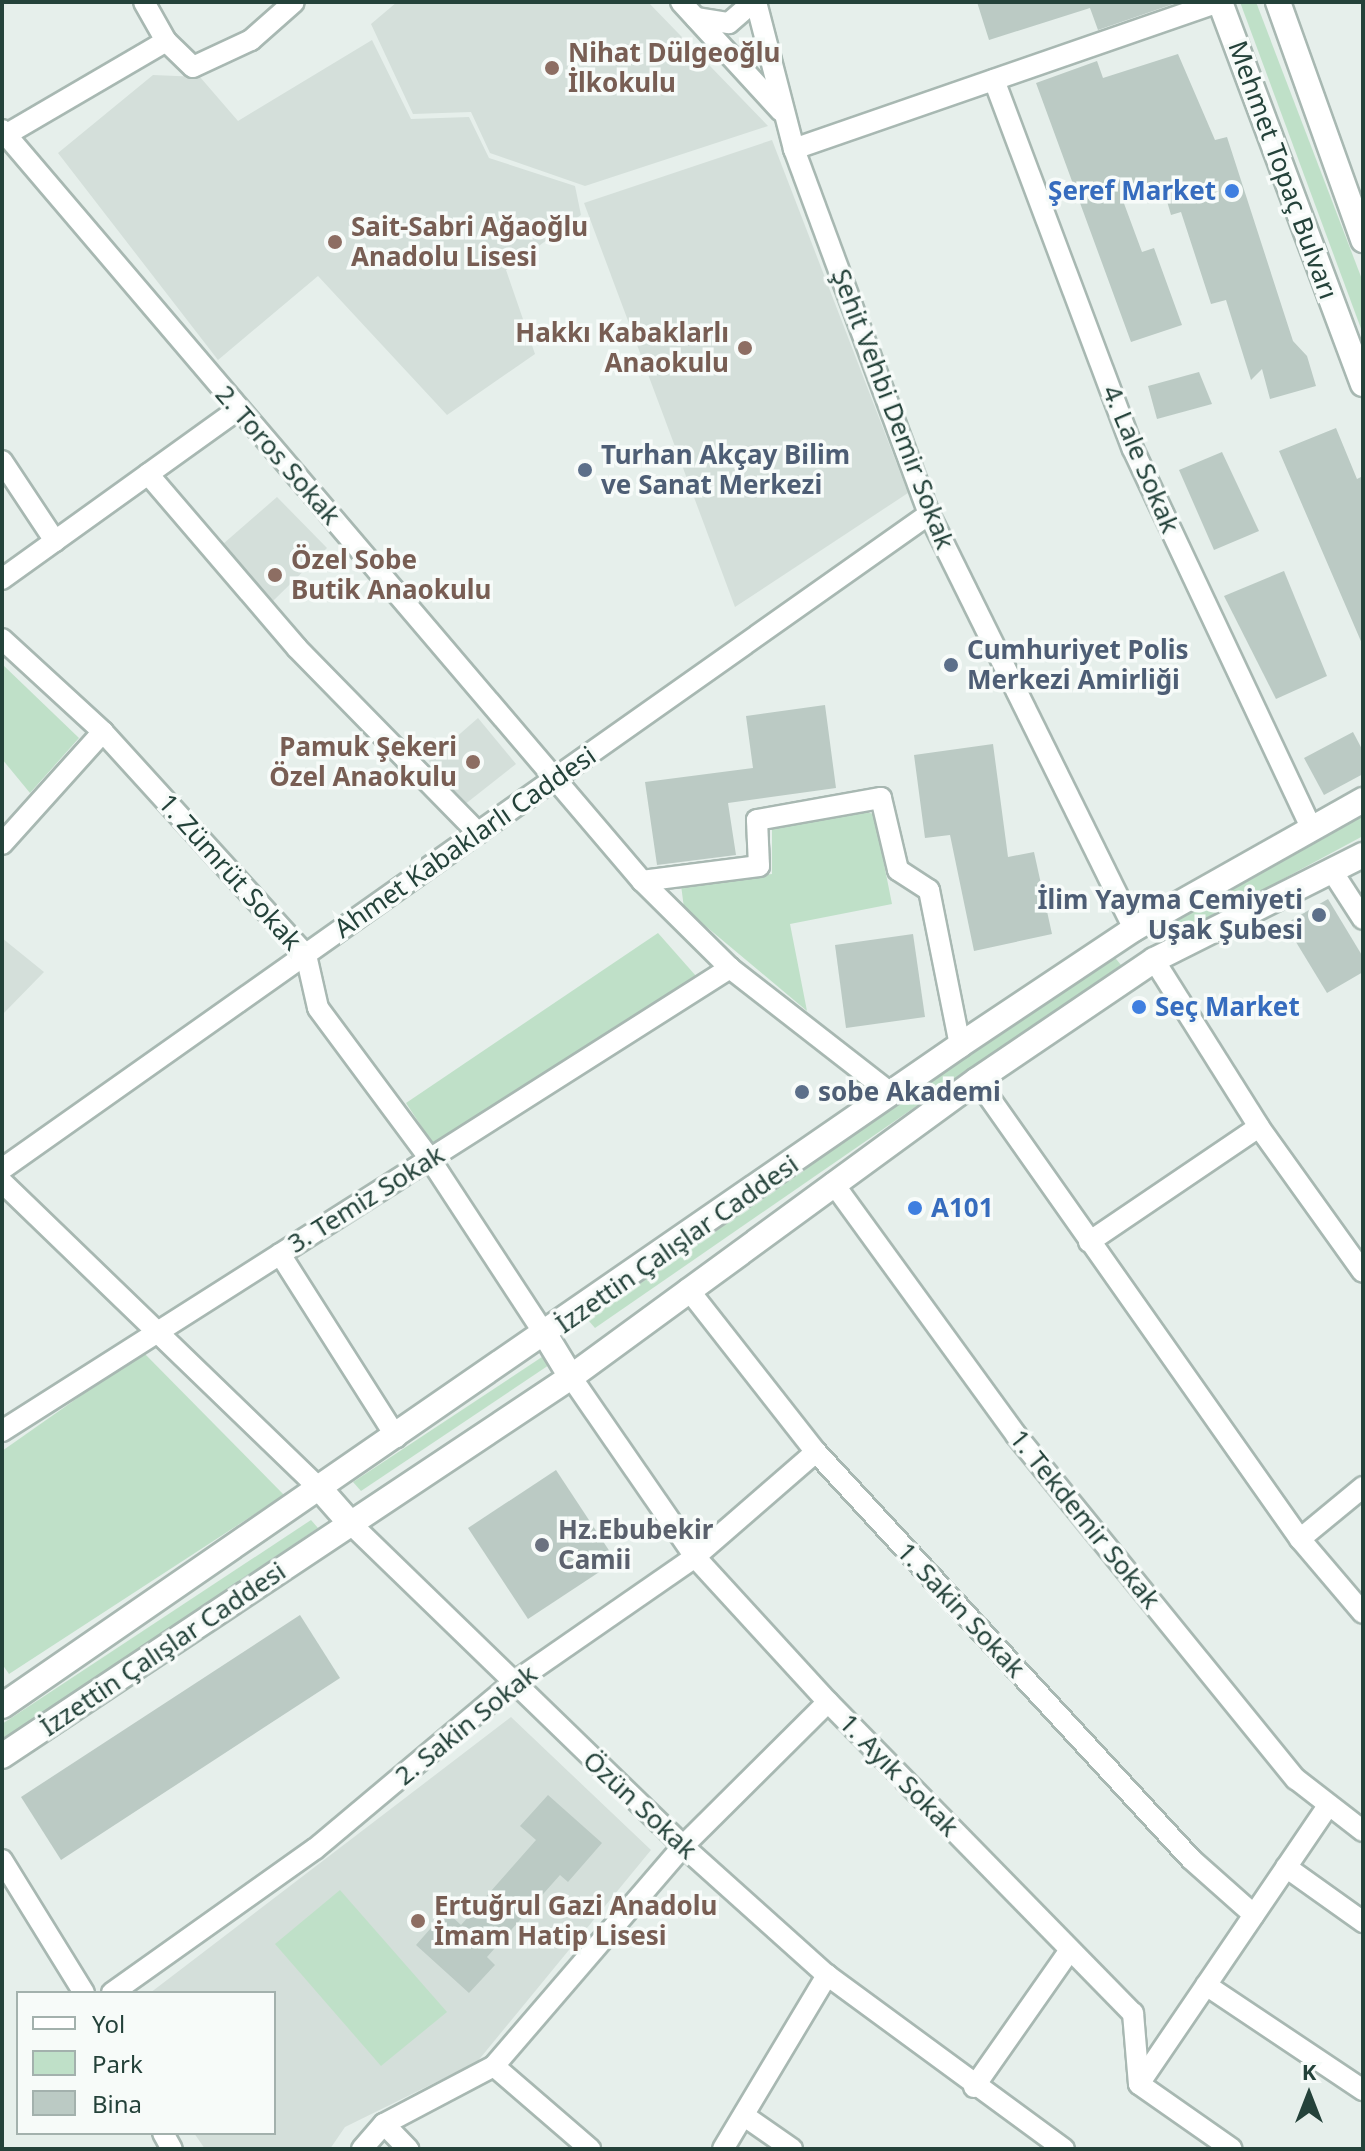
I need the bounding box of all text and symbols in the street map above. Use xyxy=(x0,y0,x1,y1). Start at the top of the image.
place label: Nihat Dülgeoğlu İlkokulu xyxy=(568,37,780,98)
street label: Mehmet Topaç Bulvarı xyxy=(1222,37,1344,303)
marker: Nihat Dülgeoğlu İlkokulu xyxy=(543,59,561,77)
place label: Şeref Market xyxy=(1048,175,1216,207)
marker: Şeref Market xyxy=(1223,182,1241,200)
place label: Sait-Sabri Ağaoğlu Anadolu Lisesi xyxy=(351,211,588,272)
marker: Sait-Sabri Ağaoğlu Anadolu Lisesi xyxy=(326,233,344,251)
street label: Şehit Vehbi Demir Sokak xyxy=(825,264,961,554)
place label: Hakkı Kabaklarlı Anaokulu xyxy=(515,317,729,378)
marker: Hakkı Kabaklarlı Anaokulu xyxy=(736,339,754,357)
street label: 2. Toros Sokak xyxy=(209,379,347,531)
street label: 4. Lale Sokak xyxy=(1096,381,1186,537)
place label: Turhan Akçay Bilim ve Sanat Merkezi xyxy=(601,439,850,500)
marker: Turhan Akçay Bilim ve Sanat Merkezi xyxy=(576,461,594,479)
place label: Özel Sobe Butik Anaokulu xyxy=(291,544,492,606)
marker: Özel Sobe Butik Anaokulu xyxy=(266,566,284,584)
place label: Cumhuriyet Polis Merkezi Amirliği xyxy=(967,634,1189,696)
marker: Cumhuriyet Polis Merkezi Amirliği xyxy=(942,656,960,674)
place label: Pamuk Şekeri Özel Anaokulu xyxy=(269,731,457,792)
street label: Ahmet Kabaklarlı Caddesi xyxy=(328,740,602,944)
marker: Pamuk Şekeri Özel Anaokulu xyxy=(464,753,482,771)
street label: 1. Zümrüt Sokak xyxy=(152,788,308,956)
place label: İlim Yayma Cemiyeti Uşak Şubesi xyxy=(1037,884,1303,946)
marker: İlim Yayma Cemiyeti Uşak Şubesi xyxy=(1310,906,1328,924)
place label: Seç Market xyxy=(1155,991,1300,1023)
marker: Seç Market xyxy=(1130,998,1148,1016)
place label: sobe Akademi xyxy=(818,1076,1001,1108)
marker: sobe Akademi xyxy=(793,1083,811,1101)
street label: 3. Temiz Sokak xyxy=(282,1139,450,1259)
street label: İzzettin Çalışlar Caddesi xyxy=(550,1148,804,1340)
place label: A101 xyxy=(931,1192,994,1224)
marker: A101 xyxy=(906,1199,924,1217)
street label: 1. Tekdemir Sokak xyxy=(1003,1423,1167,1615)
place label: Hz.Ebubekir Camii xyxy=(558,1514,713,1576)
marker: Hz.Ebubekir Camii xyxy=(533,1536,551,1554)
street label: 1. Sakin Sokak xyxy=(891,1536,1031,1684)
street label: İzzettin Çalışlar Caddesi xyxy=(35,1555,291,1743)
street label: 2. Sakin Sokak xyxy=(389,1658,543,1792)
street label: 1. Ayık Sokak xyxy=(833,1707,965,1843)
street label: Özün Sokak xyxy=(577,1745,703,1865)
place label: Ertuğrul Gazi Anadolu İmam Hatip Lisesi xyxy=(434,1890,717,1952)
marker: Ertuğrul Gazi Anadolu İmam Hatip Lisesi xyxy=(409,1912,427,1930)
legend xyxy=(16,1991,276,2135)
text: Yol xyxy=(92,2007,125,2040)
text: Park xyxy=(92,2047,143,2080)
north arrow xyxy=(1269,2055,1349,2135)
text: K xyxy=(1302,2056,1316,2086)
text: Bina xyxy=(92,2087,142,2120)

